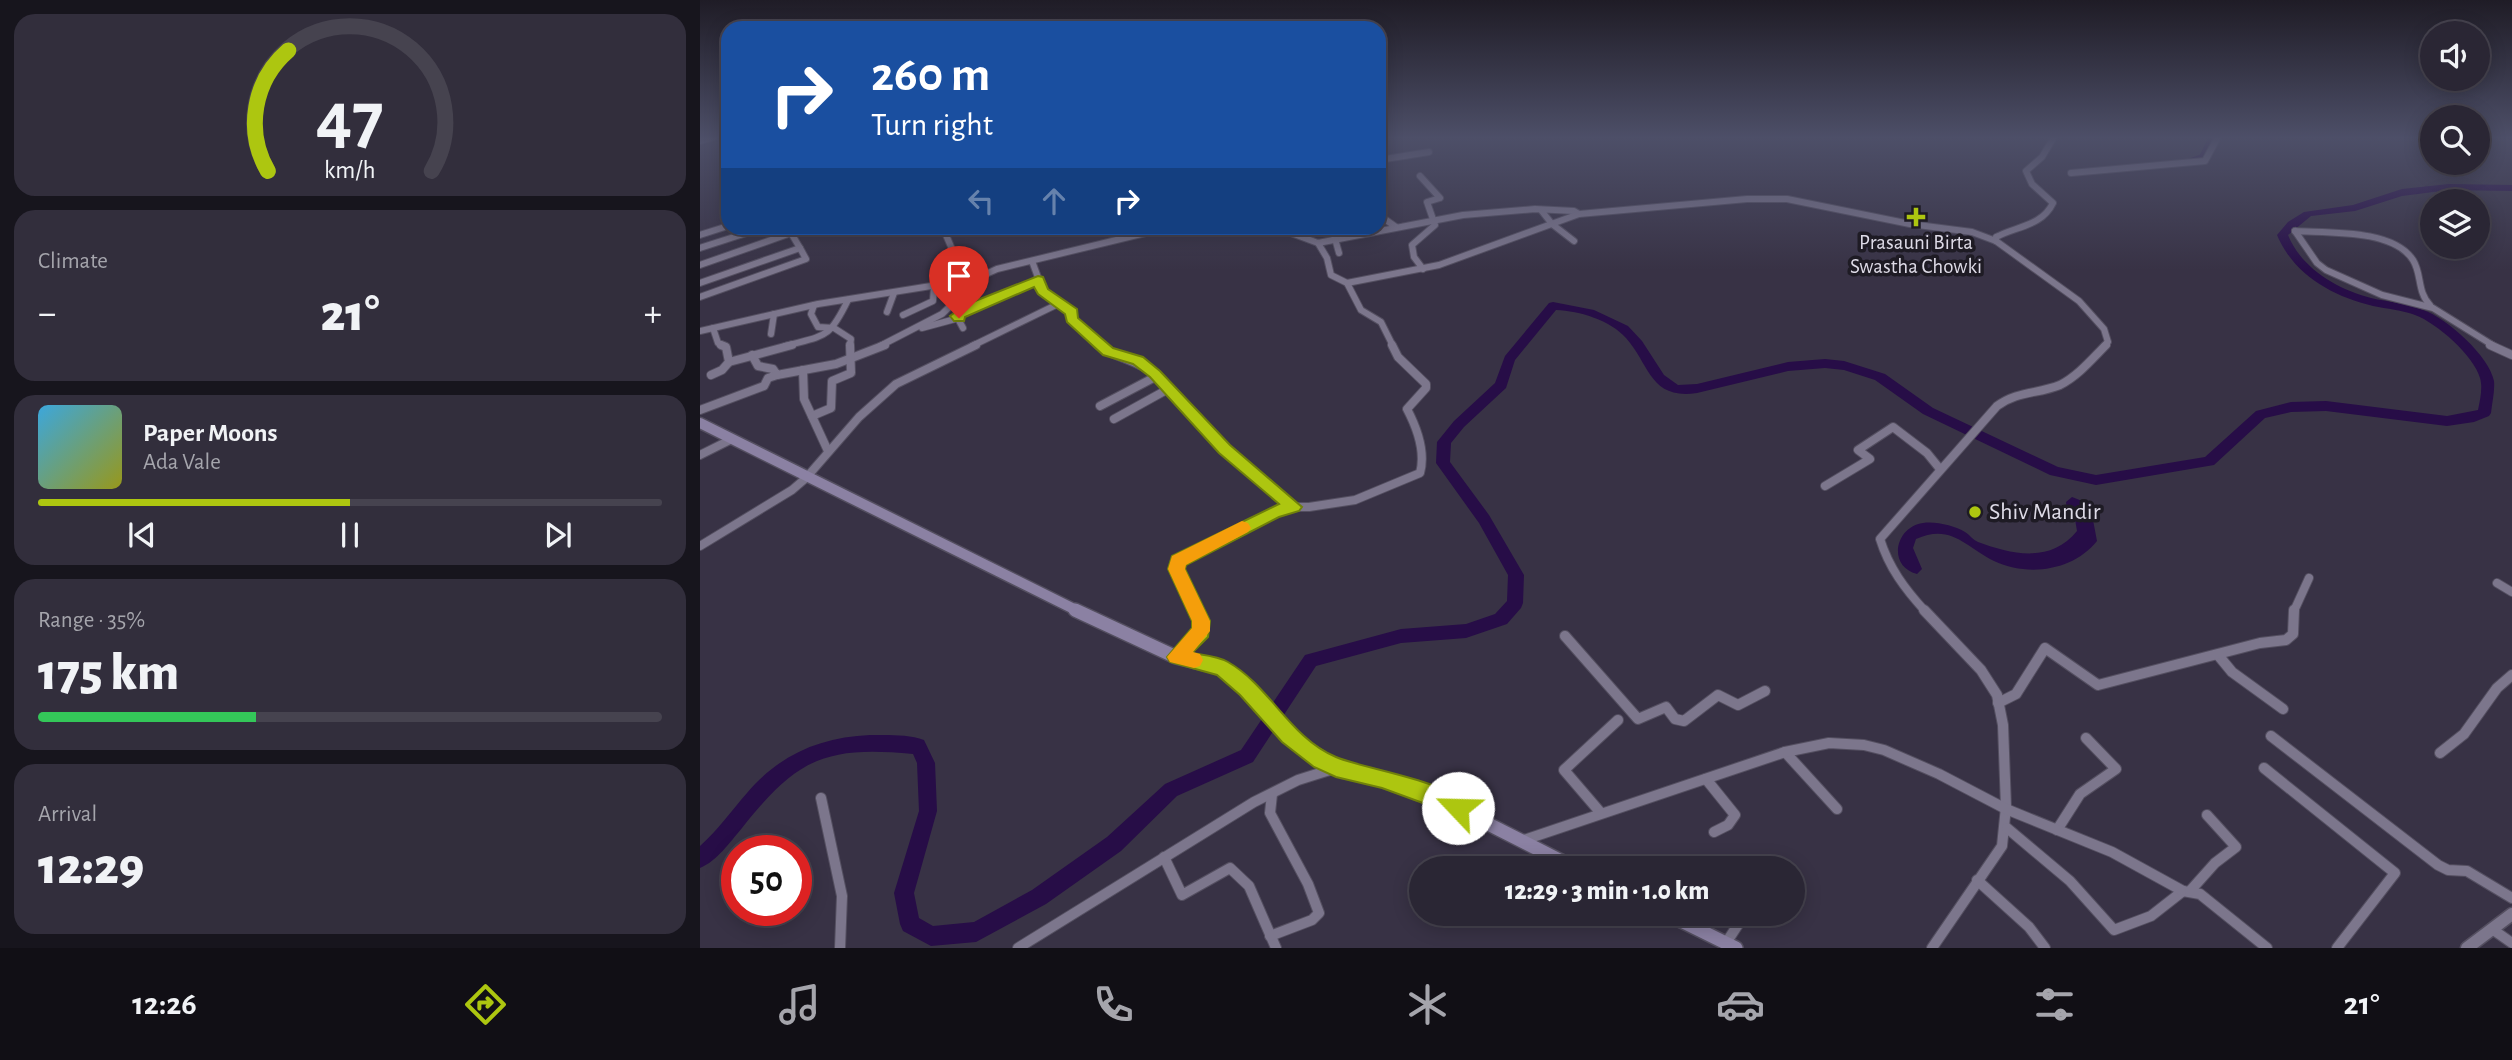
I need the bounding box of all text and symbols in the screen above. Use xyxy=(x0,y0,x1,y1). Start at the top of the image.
map controls xyxy=(2420,21,2490,259)
button: sound xyxy=(2420,21,2490,91)
icon: right xyxy=(756,49,847,140)
text: 260 m xyxy=(871,51,990,100)
text: 47 xyxy=(316,83,384,156)
button: search xyxy=(2420,105,2490,175)
text: Turn right xyxy=(871,109,993,141)
text: km/h xyxy=(324,158,376,183)
icon: left xyxy=(962,182,1000,220)
icon: ahead xyxy=(1035,182,1073,220)
icon: right xyxy=(1108,182,1146,220)
button: layers xyxy=(2420,189,2490,259)
marker: Prasauni Birta Swastha Chowki xyxy=(1906,207,1926,227)
place label: Prasauni Birta Swastha Chowki xyxy=(1850,232,1982,277)
pin xyxy=(929,246,989,318)
text: Climate xyxy=(38,250,108,273)
icon: arrive xyxy=(940,257,978,295)
text: 21° xyxy=(320,288,380,340)
text: − xyxy=(38,295,56,333)
text: + xyxy=(644,295,662,333)
text: Paper Moons xyxy=(143,420,278,446)
text: Ada Vale xyxy=(143,451,221,474)
place label: Shiv Mandir xyxy=(1989,500,2101,524)
marker: Shiv Mandir xyxy=(1967,504,1983,520)
icon: previous xyxy=(123,516,161,554)
icon: pause xyxy=(331,516,369,554)
icon: next xyxy=(539,516,577,554)
text: Range · 35% xyxy=(38,609,145,632)
text: 175 km xyxy=(38,647,179,699)
position arrow xyxy=(1421,771,1495,845)
text: Arrival xyxy=(38,803,97,826)
speed limit sign: 50 xyxy=(721,835,812,926)
text: 12:29 xyxy=(38,841,144,893)
text: 12:29 · 3 min · 1.0 km xyxy=(1505,878,1709,904)
icon: directions xyxy=(461,980,510,1029)
icon: music xyxy=(775,980,824,1029)
icon: phone xyxy=(1089,980,1138,1029)
icon: climate xyxy=(1403,980,1452,1029)
icon: car xyxy=(1716,980,1765,1029)
icon: filters xyxy=(2030,980,2079,1029)
text: 12:26 xyxy=(132,988,197,1020)
text: 21° xyxy=(2344,988,2380,1020)

